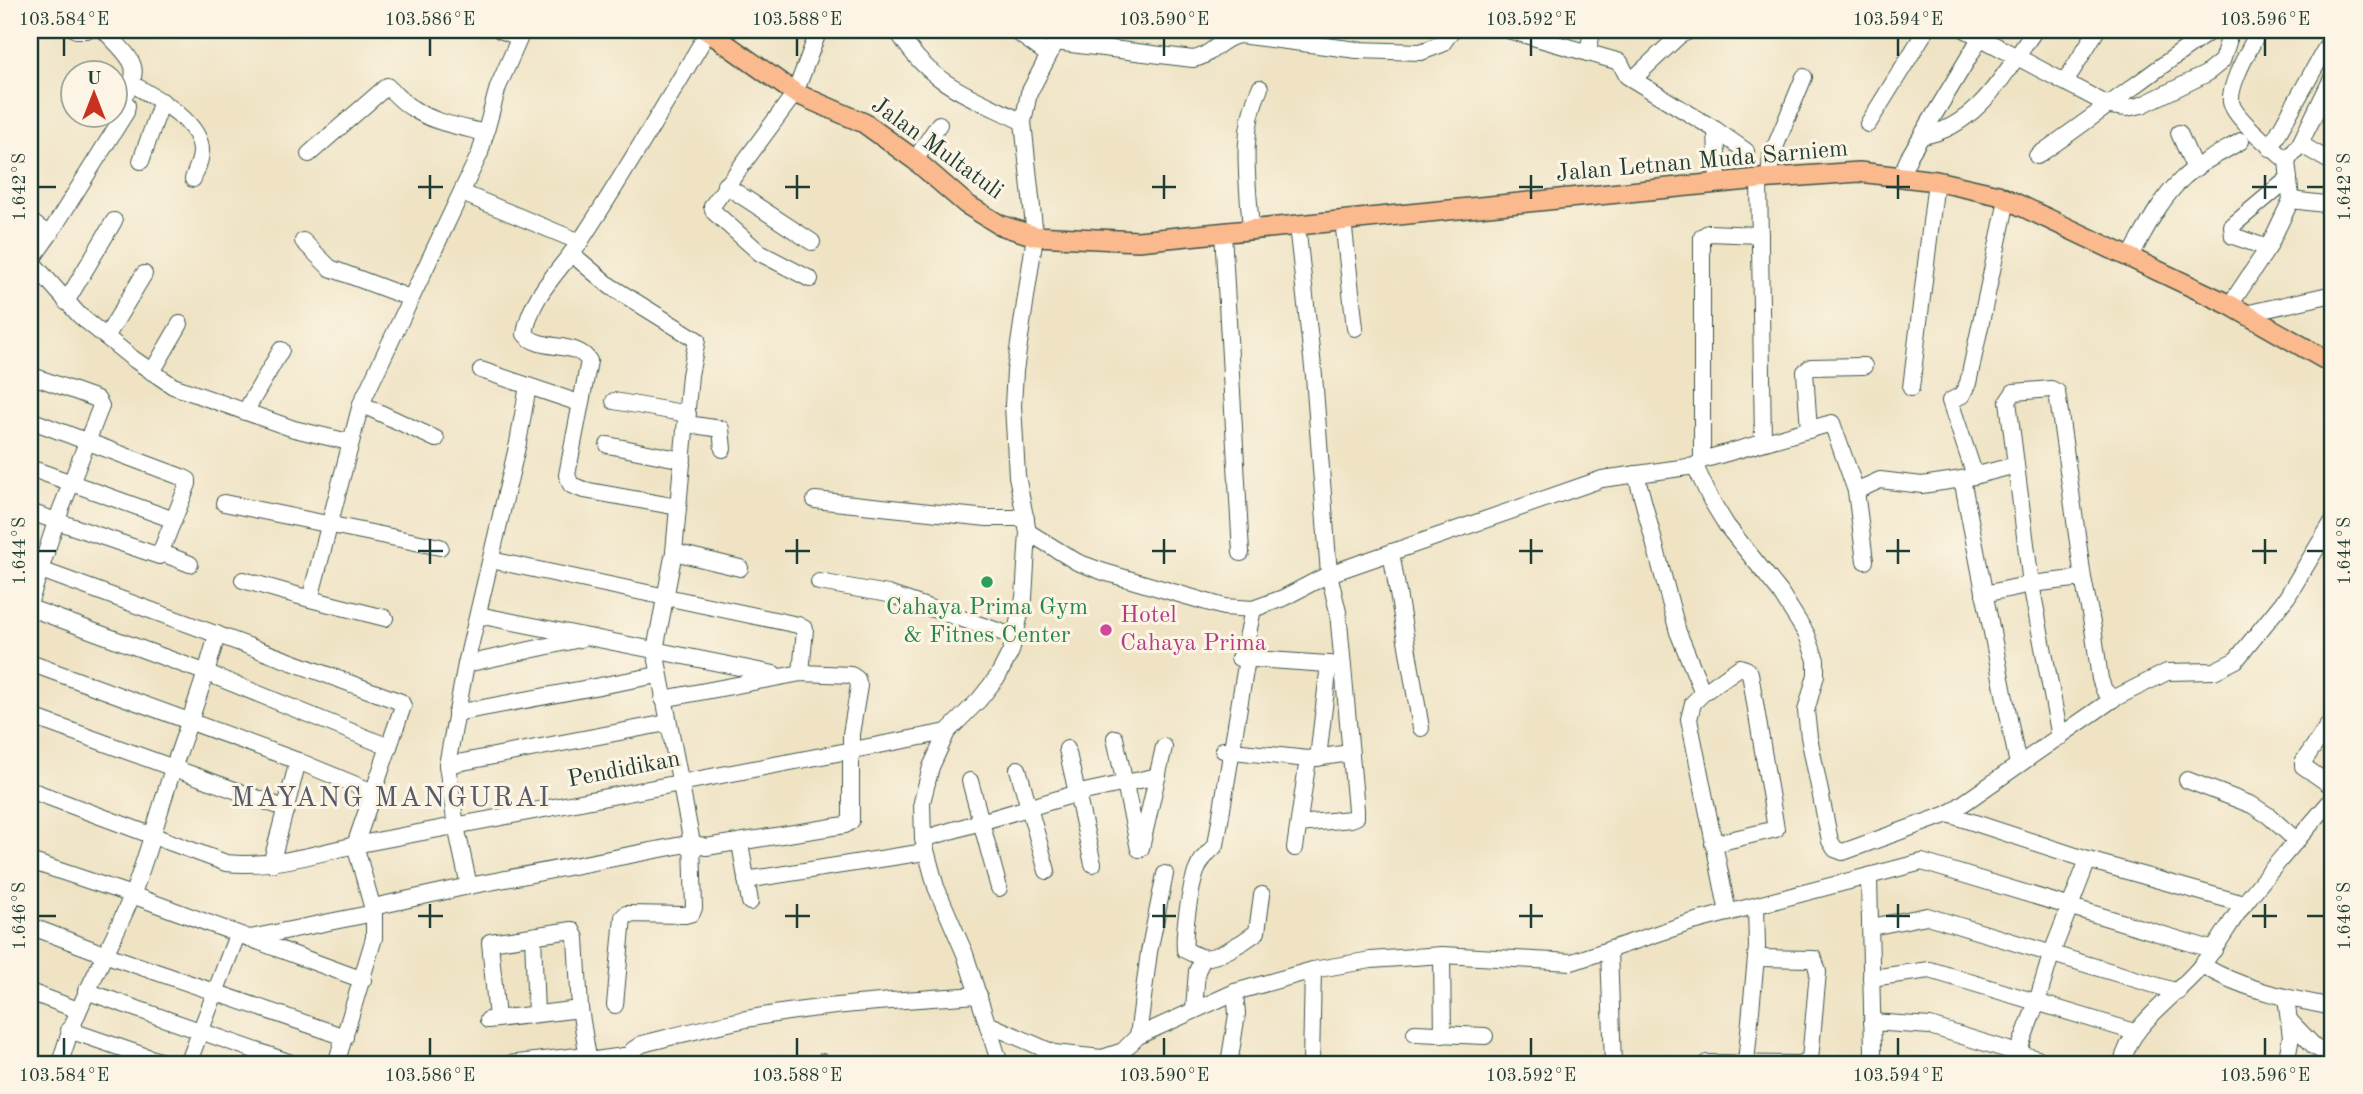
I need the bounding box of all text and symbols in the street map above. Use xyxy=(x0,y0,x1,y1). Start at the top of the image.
text: 103.584°E xyxy=(19,11,109,29)
text: 103.586°E xyxy=(385,11,475,29)
text: 103.588°E xyxy=(752,11,842,29)
text: 103.590°E xyxy=(1119,11,1209,29)
text: 103.592°E xyxy=(1486,11,1576,29)
text: 103.594°E xyxy=(1853,11,1943,29)
text: 103.596°E xyxy=(2220,11,2310,29)
north arrow xyxy=(60,60,130,130)
text: U xyxy=(86,70,102,89)
street label: Jalan Multatuli xyxy=(867,93,1007,205)
street label: Jalan Letnan Muda Sarniem xyxy=(1555,137,1849,187)
text: 1.642°S xyxy=(11,153,29,221)
text: 1.642°S xyxy=(2336,153,2354,221)
text: 1.644°S xyxy=(11,517,29,585)
text: 1.644°S xyxy=(2336,517,2354,585)
marker: Cahaya Prima Gym & Fitnes Center xyxy=(979,574,995,590)
place label: Cahaya Prima Gym & Fitnes Center xyxy=(886,596,1088,648)
place label: Hotel Cahaya Prima xyxy=(1120,604,1267,656)
marker: Hotel Cahaya Prima xyxy=(1098,622,1114,638)
street label: Pendidikan xyxy=(566,747,682,793)
district label: MAYANG MANGURAI xyxy=(231,785,551,813)
text: 1.646°S xyxy=(11,882,29,950)
text: 1.646°S xyxy=(2336,882,2354,950)
text: 103.584°E xyxy=(19,1067,109,1085)
text: 103.586°E xyxy=(385,1067,475,1085)
text: 103.588°E xyxy=(752,1067,842,1085)
text: 103.590°E xyxy=(1119,1067,1209,1085)
text: 103.592°E xyxy=(1486,1067,1576,1085)
text: 103.594°E xyxy=(1853,1067,1943,1085)
text: 103.596°E xyxy=(2220,1067,2310,1085)

